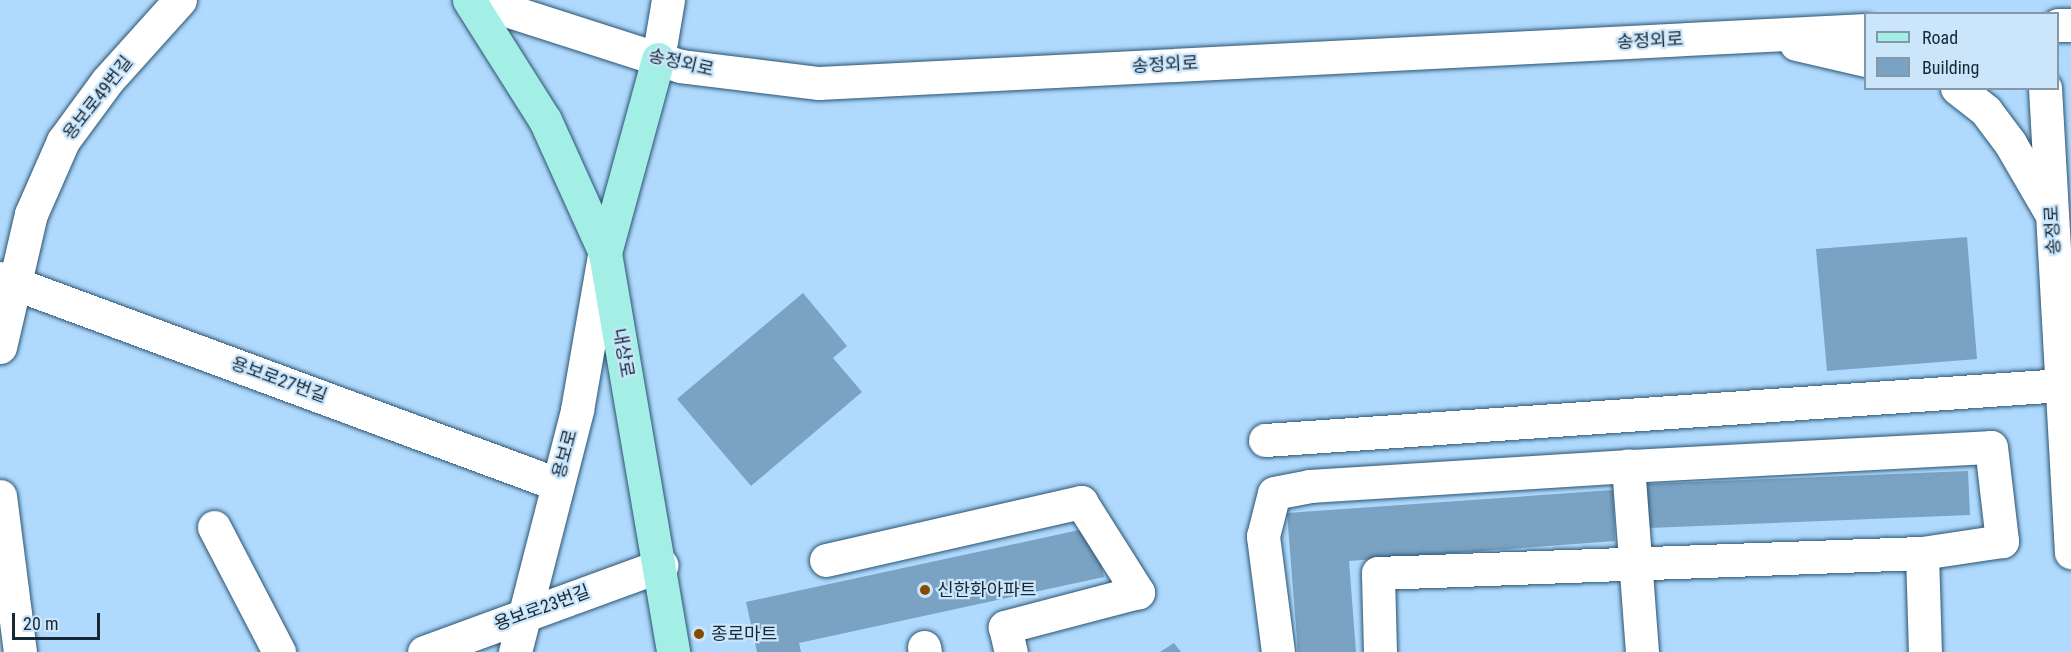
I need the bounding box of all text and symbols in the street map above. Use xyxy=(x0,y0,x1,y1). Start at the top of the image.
legend xyxy=(1864,12,2059,90)
text: Road xyxy=(1922,27,1958,48)
street label: 송정외로 xyxy=(1616,28,1684,54)
street label: 송정외로 xyxy=(646,45,716,81)
street label: 용보로49번길 xyxy=(59,52,137,144)
street label: 송정외로 xyxy=(1131,52,1199,78)
text: Building xyxy=(1922,57,1979,78)
street label: 송정로 xyxy=(2041,205,2065,255)
street label: 내상로 xyxy=(608,327,638,379)
street label: 용보로27번길 xyxy=(228,353,330,407)
street label: 용보로 xyxy=(548,427,582,481)
place label: 신한화아파트 xyxy=(937,579,1036,601)
street label: 용보로23번길 xyxy=(491,581,593,635)
marker: 신한화아파트 xyxy=(918,583,932,597)
scale bar xyxy=(15,601,104,639)
text: 20 m xyxy=(23,613,58,634)
place label: 종로마트 xyxy=(711,623,777,645)
marker: 종로마트 xyxy=(692,627,706,641)

